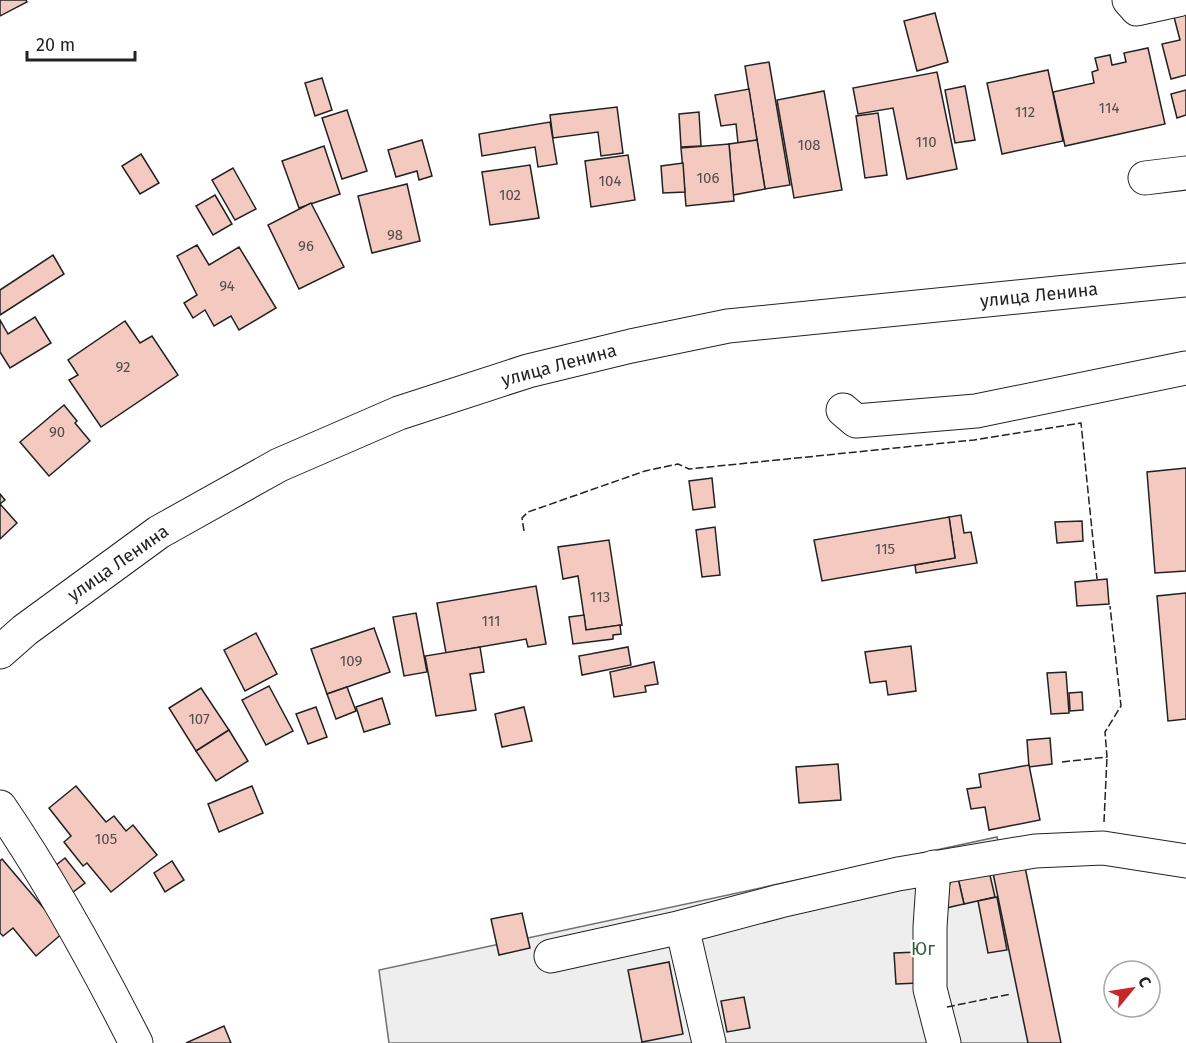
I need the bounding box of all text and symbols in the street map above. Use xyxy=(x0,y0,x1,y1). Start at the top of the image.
scale bar xyxy=(27,24,135,62)
text: 20 m xyxy=(36,34,75,56)
house number: 114 xyxy=(1099,99,1119,117)
house number: 112 xyxy=(1015,103,1035,121)
house number: 110 xyxy=(915,133,937,151)
house number: 108 xyxy=(797,136,821,154)
house number: 106 xyxy=(697,169,719,187)
house number: 104 xyxy=(599,172,621,190)
house number: 102 xyxy=(499,186,521,204)
house number: 98 xyxy=(387,226,403,244)
house number: 96 xyxy=(298,237,314,255)
house number: 94 xyxy=(219,277,235,295)
street label: улица Ленина xyxy=(979,278,1099,312)
street label: улица Ленина xyxy=(499,339,619,391)
house number: 92 xyxy=(116,358,130,376)
house number: 90 xyxy=(49,423,65,441)
street label: улица Ленина xyxy=(63,520,173,606)
house number: 115 xyxy=(875,540,895,558)
house number: 113 xyxy=(590,588,610,606)
house number: 111 xyxy=(481,612,501,630)
house number: 109 xyxy=(340,652,362,670)
house number: 107 xyxy=(188,710,210,728)
house number: 105 xyxy=(95,830,117,848)
park label: Юг xyxy=(911,938,935,960)
north arrow xyxy=(1102,959,1162,1019)
text: С xyxy=(1134,973,1155,991)

